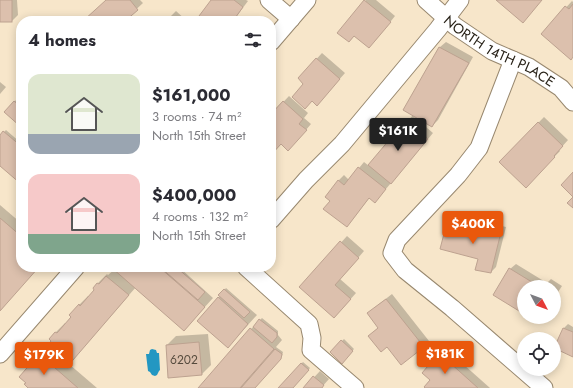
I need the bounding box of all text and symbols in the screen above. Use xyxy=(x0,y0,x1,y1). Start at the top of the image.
street label: NORTH 14TH PLACE xyxy=(439,10,559,91)
text: 4 homes xyxy=(28,28,96,52)
icon: filters xyxy=(242,29,264,51)
text: $161,000 xyxy=(152,83,231,107)
icon: home xyxy=(60,90,108,138)
text: 3 rooms · 74 m² xyxy=(152,107,241,126)
pin: $161K xyxy=(370,118,426,152)
text: $161K xyxy=(378,121,418,140)
text: North 15th Street xyxy=(152,126,246,145)
text: $400,000 xyxy=(152,183,236,207)
icon: home xyxy=(60,190,108,238)
text: 4 rooms · 132 m² xyxy=(152,207,248,226)
pin: $400K xyxy=(445,211,501,245)
text: $400K xyxy=(451,214,495,233)
text: North 15th Street xyxy=(152,226,246,245)
north arrow xyxy=(517,280,561,324)
map controls xyxy=(517,280,561,376)
button: locate xyxy=(517,332,561,376)
pin: $181K xyxy=(417,341,473,375)
pin: $179K xyxy=(16,342,72,376)
text: $181K xyxy=(426,344,464,363)
text: $179K xyxy=(24,345,64,364)
house number: 6202 xyxy=(170,351,198,369)

